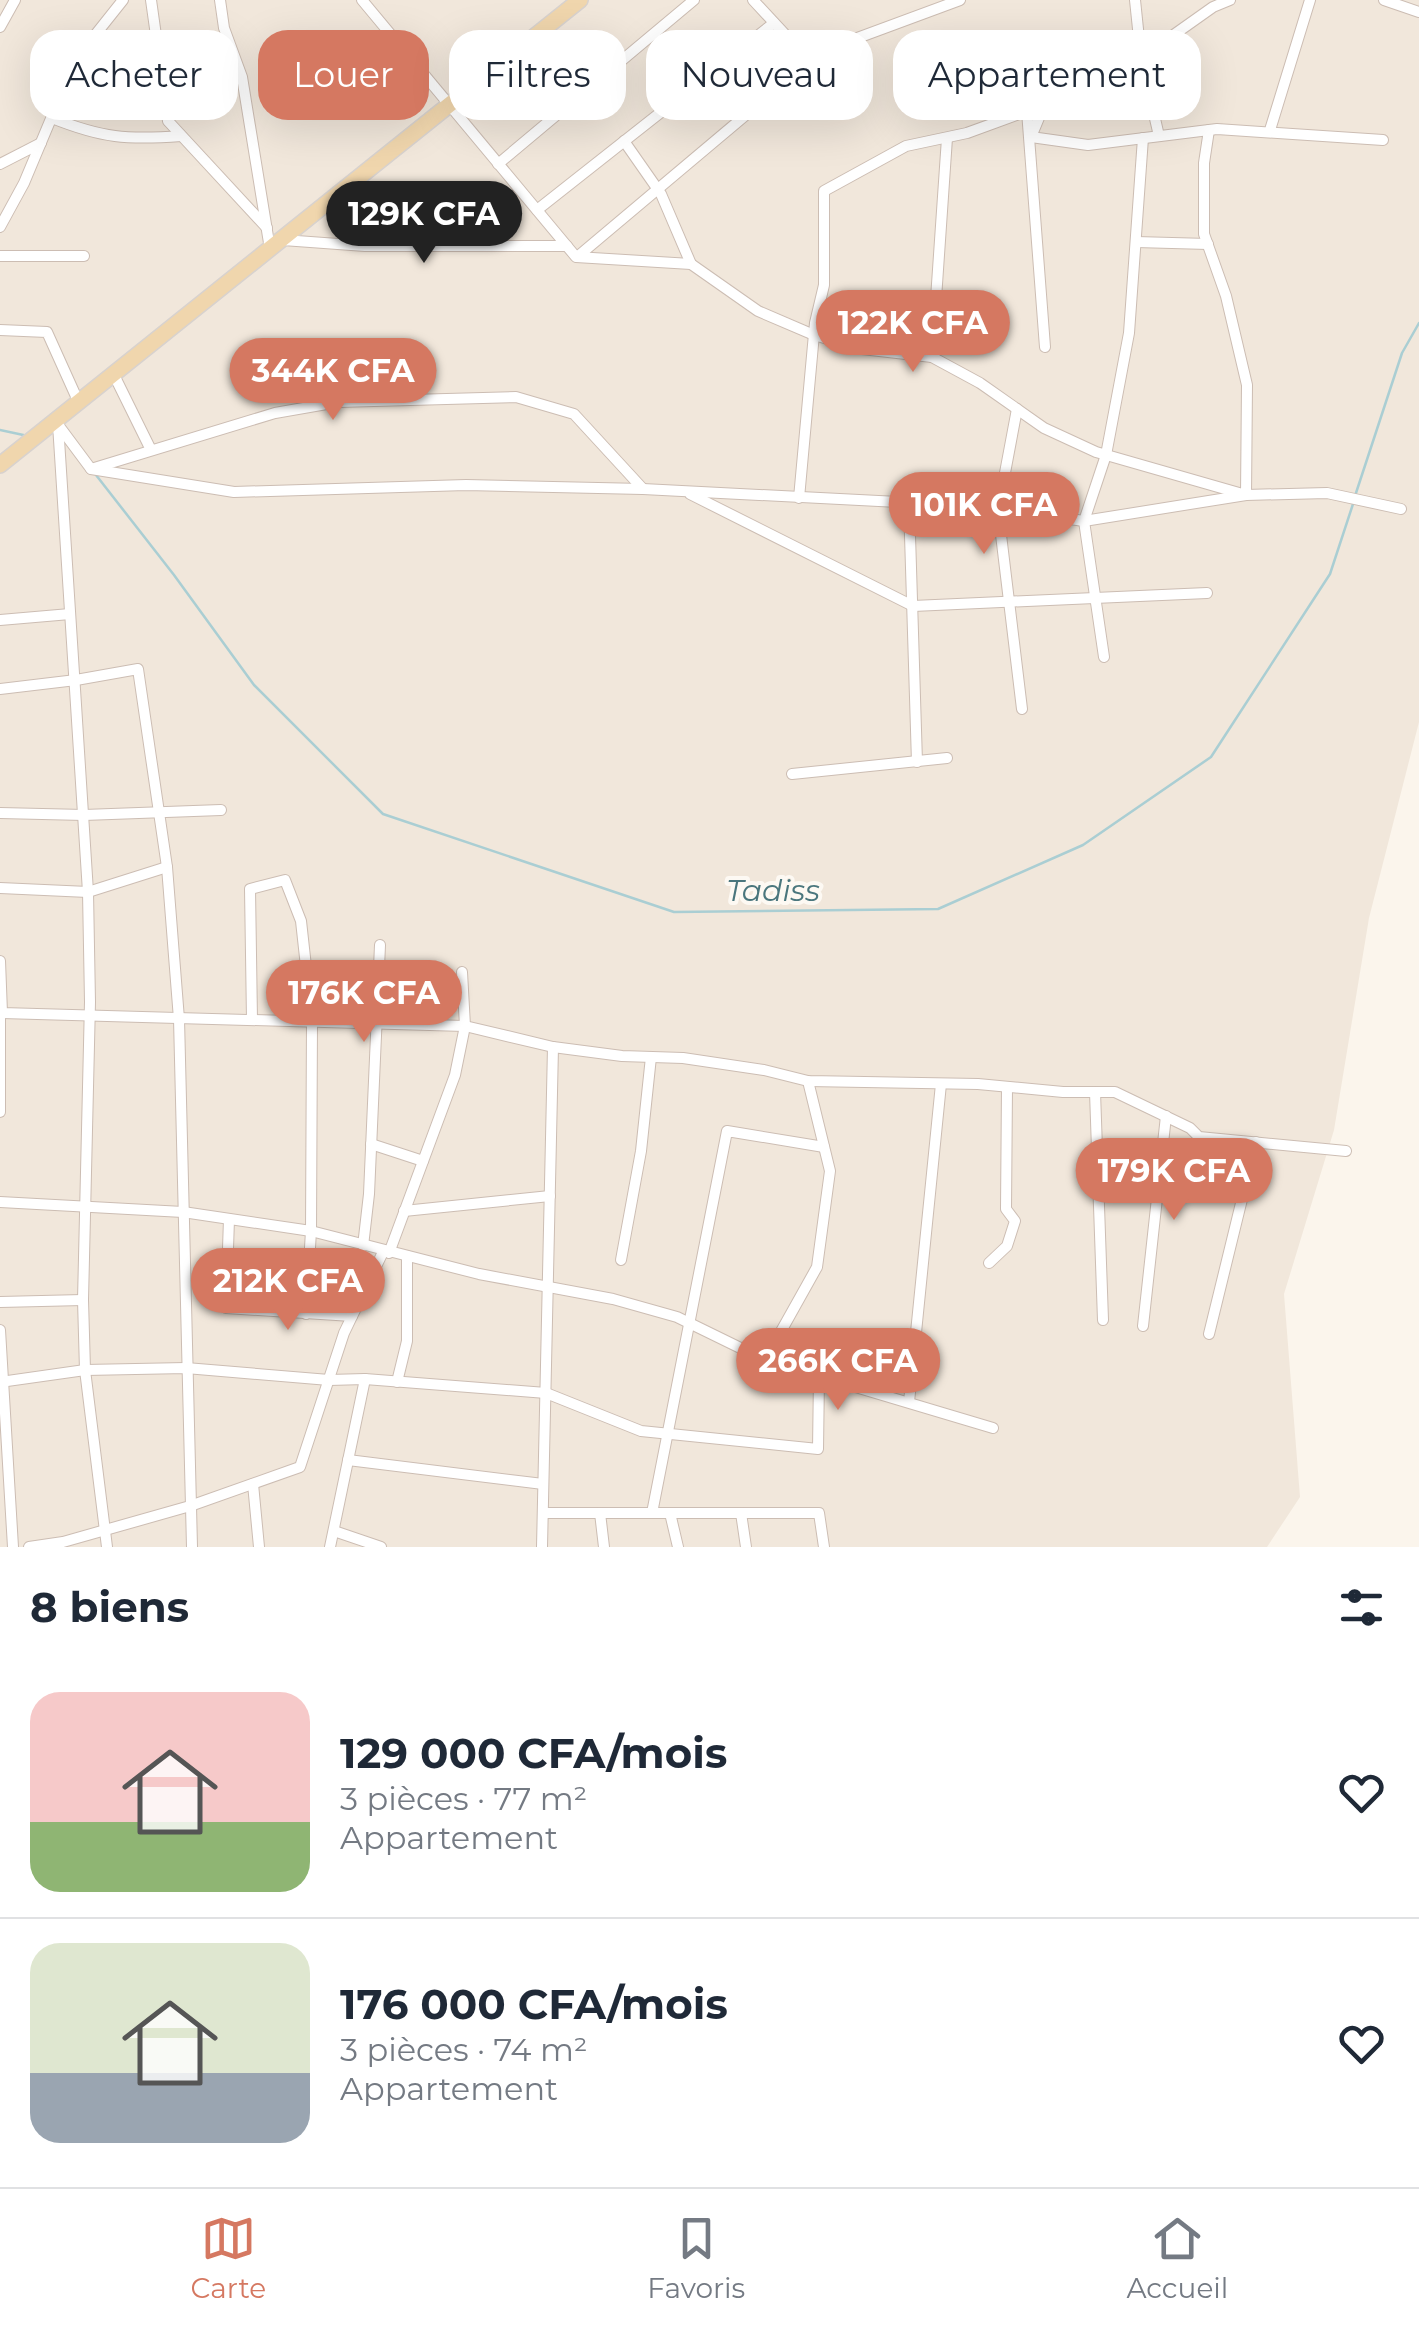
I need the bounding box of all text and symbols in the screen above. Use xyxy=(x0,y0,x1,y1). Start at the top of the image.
chip: Acheter xyxy=(30,30,238,120)
chip: Louer xyxy=(258,30,429,120)
chip: Filtres xyxy=(449,30,626,120)
chip: Nouveau xyxy=(646,30,873,120)
chip: Appartement xyxy=(893,30,1201,120)
pin: 129K CFA xyxy=(321,181,527,266)
text: 129K CFA xyxy=(348,194,500,233)
pin: 122K CFA xyxy=(810,290,1016,375)
text: 122K CFA xyxy=(838,303,988,342)
pin: 344K CFA xyxy=(230,338,436,423)
text: 344K CFA xyxy=(252,351,415,390)
pin: 101K CFA xyxy=(881,472,1087,557)
text: 101K CFA xyxy=(911,485,1057,524)
water label: Tadiss xyxy=(726,872,820,909)
pin: 176K CFA xyxy=(261,960,467,1045)
text: 176K CFA xyxy=(288,973,440,1012)
pin: 179K CFA xyxy=(1071,1138,1277,1223)
text: 179K CFA xyxy=(1098,1151,1250,1190)
pin: 212K CFA xyxy=(185,1248,391,1333)
text: 212K CFA xyxy=(213,1261,363,1300)
pin: 266K CFA xyxy=(735,1328,941,1413)
text: 266K CFA xyxy=(758,1341,918,1380)
icon: filters xyxy=(1334,1580,1389,1635)
text: 8 biens xyxy=(30,1581,189,1633)
text: 129 000 CFA/mois xyxy=(340,1727,727,1779)
icon: home xyxy=(110,1732,230,1852)
icon: heart xyxy=(1334,1765,1389,1820)
text: 3 pièces · 77 m² xyxy=(340,1779,587,1818)
text: Appartement xyxy=(340,1818,558,1857)
text: 176 000 CFA/mois xyxy=(340,1978,728,2030)
icon: home xyxy=(110,1983,230,2103)
icon: heart xyxy=(1334,2016,1389,2071)
text: 3 pièces · 74 m² xyxy=(340,2030,588,2069)
text: Appartement xyxy=(340,2069,558,2108)
tab: Carte xyxy=(191,2211,266,2305)
tab: Favoris xyxy=(647,2211,745,2305)
tab: Accueil xyxy=(1126,2211,1228,2305)

